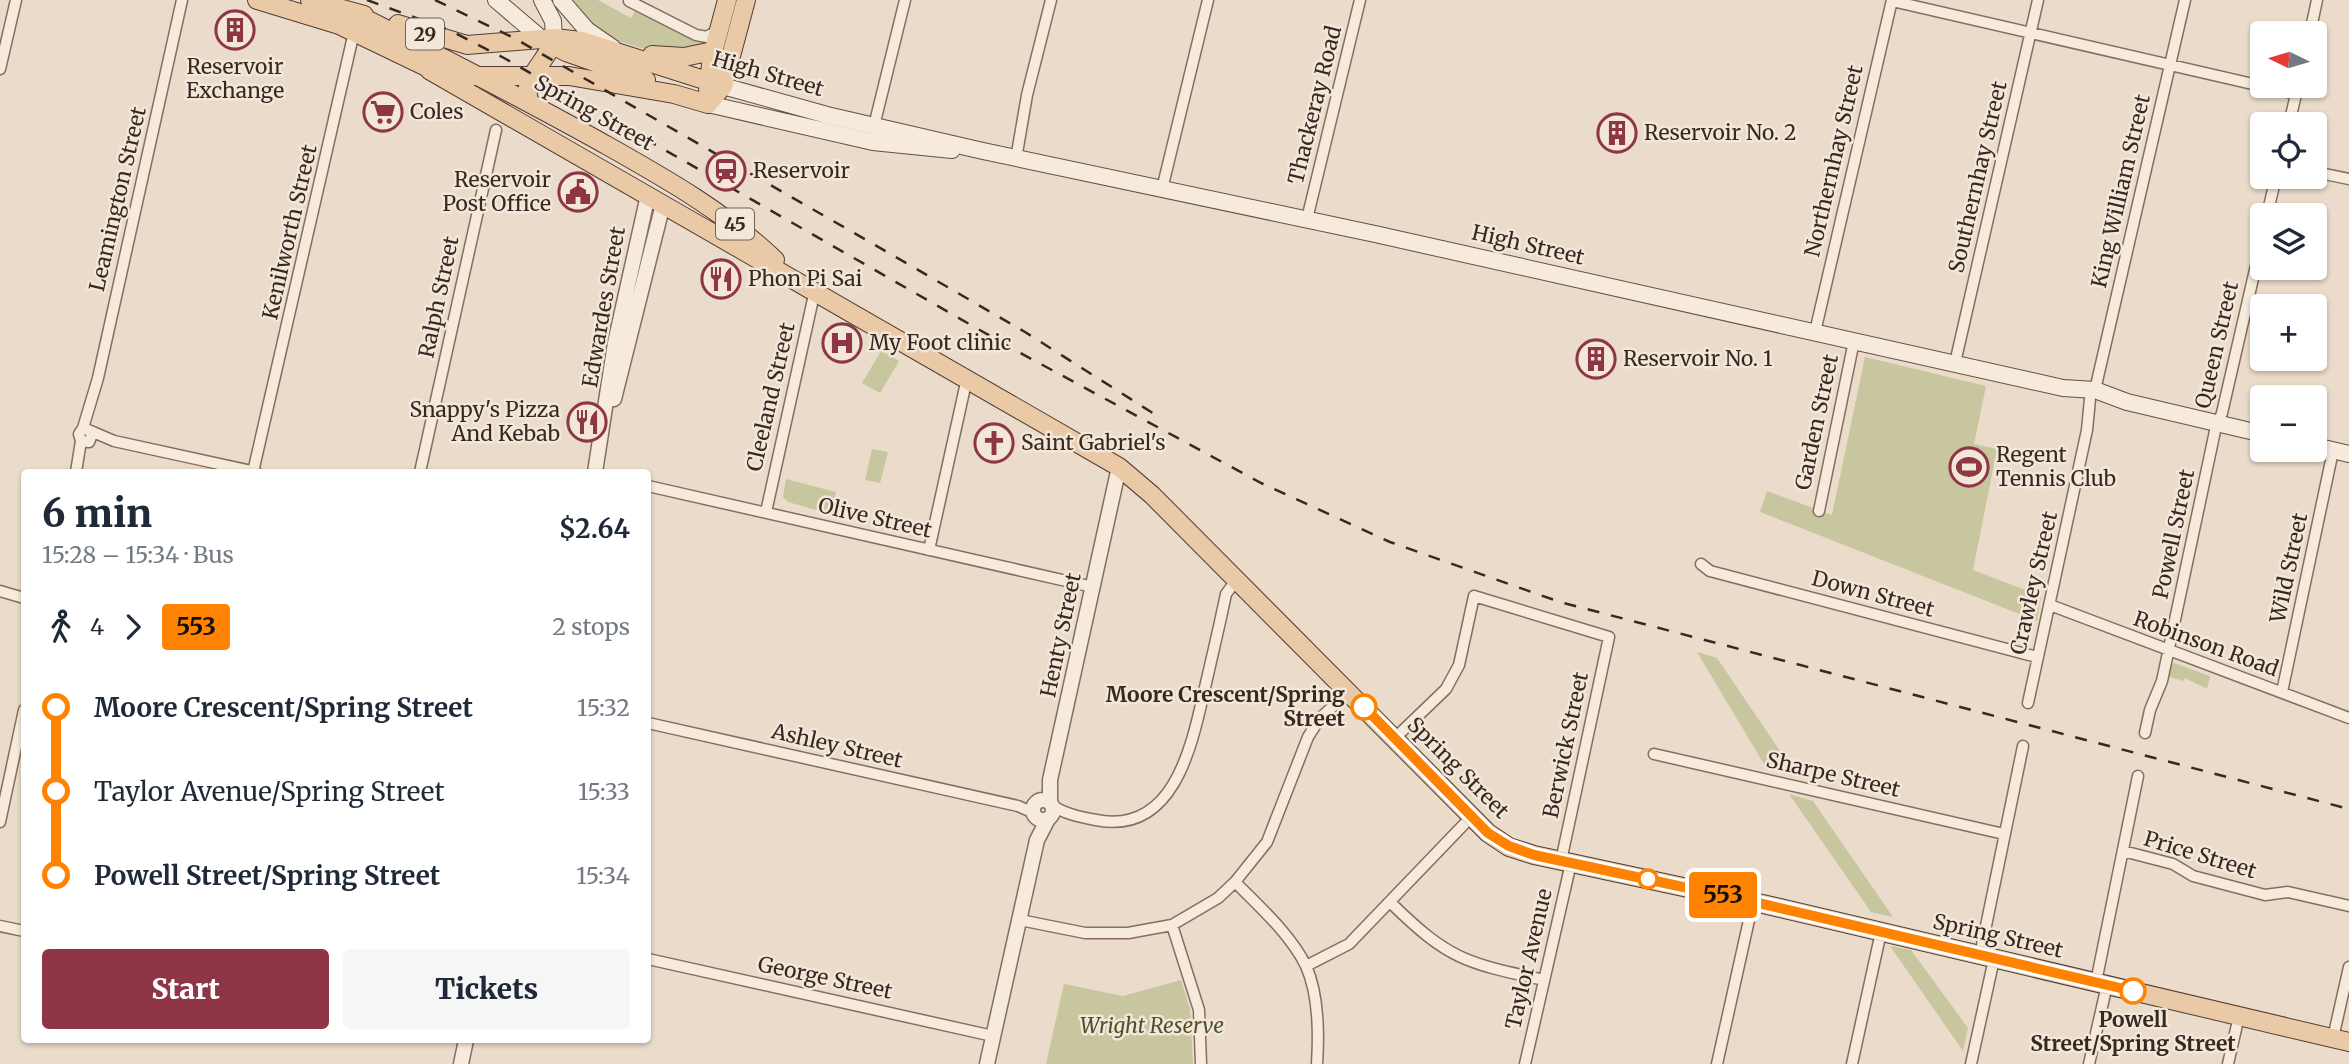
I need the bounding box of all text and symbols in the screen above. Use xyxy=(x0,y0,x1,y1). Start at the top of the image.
building icon: Reservoir Exchange xyxy=(214,9,256,51)
road number: 29 xyxy=(406,18,444,50)
north arrow xyxy=(2250,21,2328,98)
map controls xyxy=(2250,21,2327,462)
street label: Thackeray Road xyxy=(1282,23,1347,187)
street label: High Street xyxy=(709,45,827,102)
place label: Reservoir Exchange xyxy=(186,53,284,104)
street label: Northernhay Street xyxy=(1798,62,1869,259)
street label: Spring Street xyxy=(530,69,659,157)
street label: Southernhay Street xyxy=(1942,78,2013,275)
supermarket icon: Coles xyxy=(362,91,404,133)
street label: King William Street xyxy=(2085,91,2156,290)
place label: Coles xyxy=(410,98,464,125)
street label: Leamington Street xyxy=(83,104,152,294)
building icon: Reservoir No. 2 xyxy=(1596,112,1638,154)
button: locate xyxy=(2250,112,2327,189)
place label: Reservoir No. 2 xyxy=(1644,119,1797,146)
street label: Kenilworth Street xyxy=(256,142,323,322)
station icon: Reservoir xyxy=(705,150,747,192)
place label: Reservoir xyxy=(753,157,850,184)
place label: Reservoir Post Office xyxy=(442,166,551,217)
public building icon: Reservoir Post Office xyxy=(557,171,599,213)
button: layers xyxy=(2250,203,2327,280)
road number: 45 xyxy=(716,208,754,240)
street label: High Street xyxy=(1469,218,1587,271)
street label: Edwardes Street xyxy=(576,224,631,390)
street label: Ralph Street xyxy=(412,234,465,360)
restaurant icon: Phon Pi Sai xyxy=(700,258,742,300)
place label: Phon Pi Sai xyxy=(748,265,863,292)
street label: Queen Street xyxy=(2189,279,2244,411)
button: + xyxy=(2250,294,2327,371)
street label: Cleeland Street xyxy=(740,320,801,474)
hospital icon: My Foot clinic xyxy=(821,322,863,364)
place label: My Foot clinic xyxy=(869,329,1011,356)
building icon: Reservoir No. 1 xyxy=(1575,338,1617,380)
place label: Reservoir No. 1 xyxy=(1623,345,1773,372)
street label: Garden Street xyxy=(1789,352,1844,492)
button: − xyxy=(2250,385,2327,462)
place label: Snappy's Pizza And Kebab xyxy=(410,396,560,447)
restaurant icon: Snappy's Pizza And Kebab xyxy=(566,401,608,443)
church icon: Saint Gabriel's xyxy=(973,422,1015,464)
place label: Saint Gabriel's xyxy=(1021,429,1166,456)
place label: Regent Tennis Club xyxy=(1996,441,2116,492)
sports icon: Regent Tennis Club xyxy=(1948,446,1990,488)
street label: Powell Street xyxy=(2147,467,2200,601)
text: 6 min xyxy=(42,490,152,537)
street label: Olive Street xyxy=(816,491,935,544)
street label: Crawley Street xyxy=(2004,509,2063,657)
street label: Wild Street xyxy=(2263,510,2313,626)
text: $2.64 xyxy=(559,512,630,545)
text: 15:28 – 15:34 · Bus xyxy=(42,540,234,569)
street label: Down Street xyxy=(1809,564,1937,623)
street label: Henty Street xyxy=(1034,570,1087,700)
street label: Robinson Road xyxy=(2130,605,2283,682)
icon: walk xyxy=(42,608,80,646)
icon: forward xyxy=(114,608,152,646)
text: 553 xyxy=(176,611,216,642)
text: 4 xyxy=(90,612,104,641)
text: 2 stops xyxy=(552,612,630,641)
street label: Berwick Street xyxy=(1537,669,1594,821)
place label: Moore Crescent/Spring Street xyxy=(1106,681,1346,732)
text: Moore Crescent/Spring Street xyxy=(94,691,473,724)
text: 15:32 xyxy=(577,693,630,722)
marker: Moore Crescent/Spring Street xyxy=(1351,694,1377,720)
street label: Spring Street xyxy=(1402,711,1515,824)
street label: Ashley Street xyxy=(768,717,905,774)
street label: Sharpe Street xyxy=(1764,746,1903,803)
text: Taylor Avenue/Spring Street xyxy=(94,775,445,808)
text: 15:33 xyxy=(578,777,630,806)
street label: Price Street xyxy=(2141,825,2260,884)
text: Powell Street/Spring Street xyxy=(94,859,440,892)
text: 15:34 xyxy=(576,861,630,890)
unlabelled marker xyxy=(1638,869,1658,889)
line badge: 553 xyxy=(1683,872,1763,918)
text: 553 xyxy=(1703,879,1743,910)
street label: Taylor Avenue xyxy=(1499,886,1558,1032)
street label: Spring Street xyxy=(1930,907,2066,964)
button: Start xyxy=(42,949,329,1029)
button: Tickets xyxy=(343,949,630,1029)
street label: George Street xyxy=(755,950,895,1005)
marker: Powell Street/Spring Street xyxy=(2120,978,2146,1004)
place label: Powell Street/Spring Street xyxy=(2030,1006,2236,1057)
park label: Wright Reserve xyxy=(1080,1012,1224,1039)

